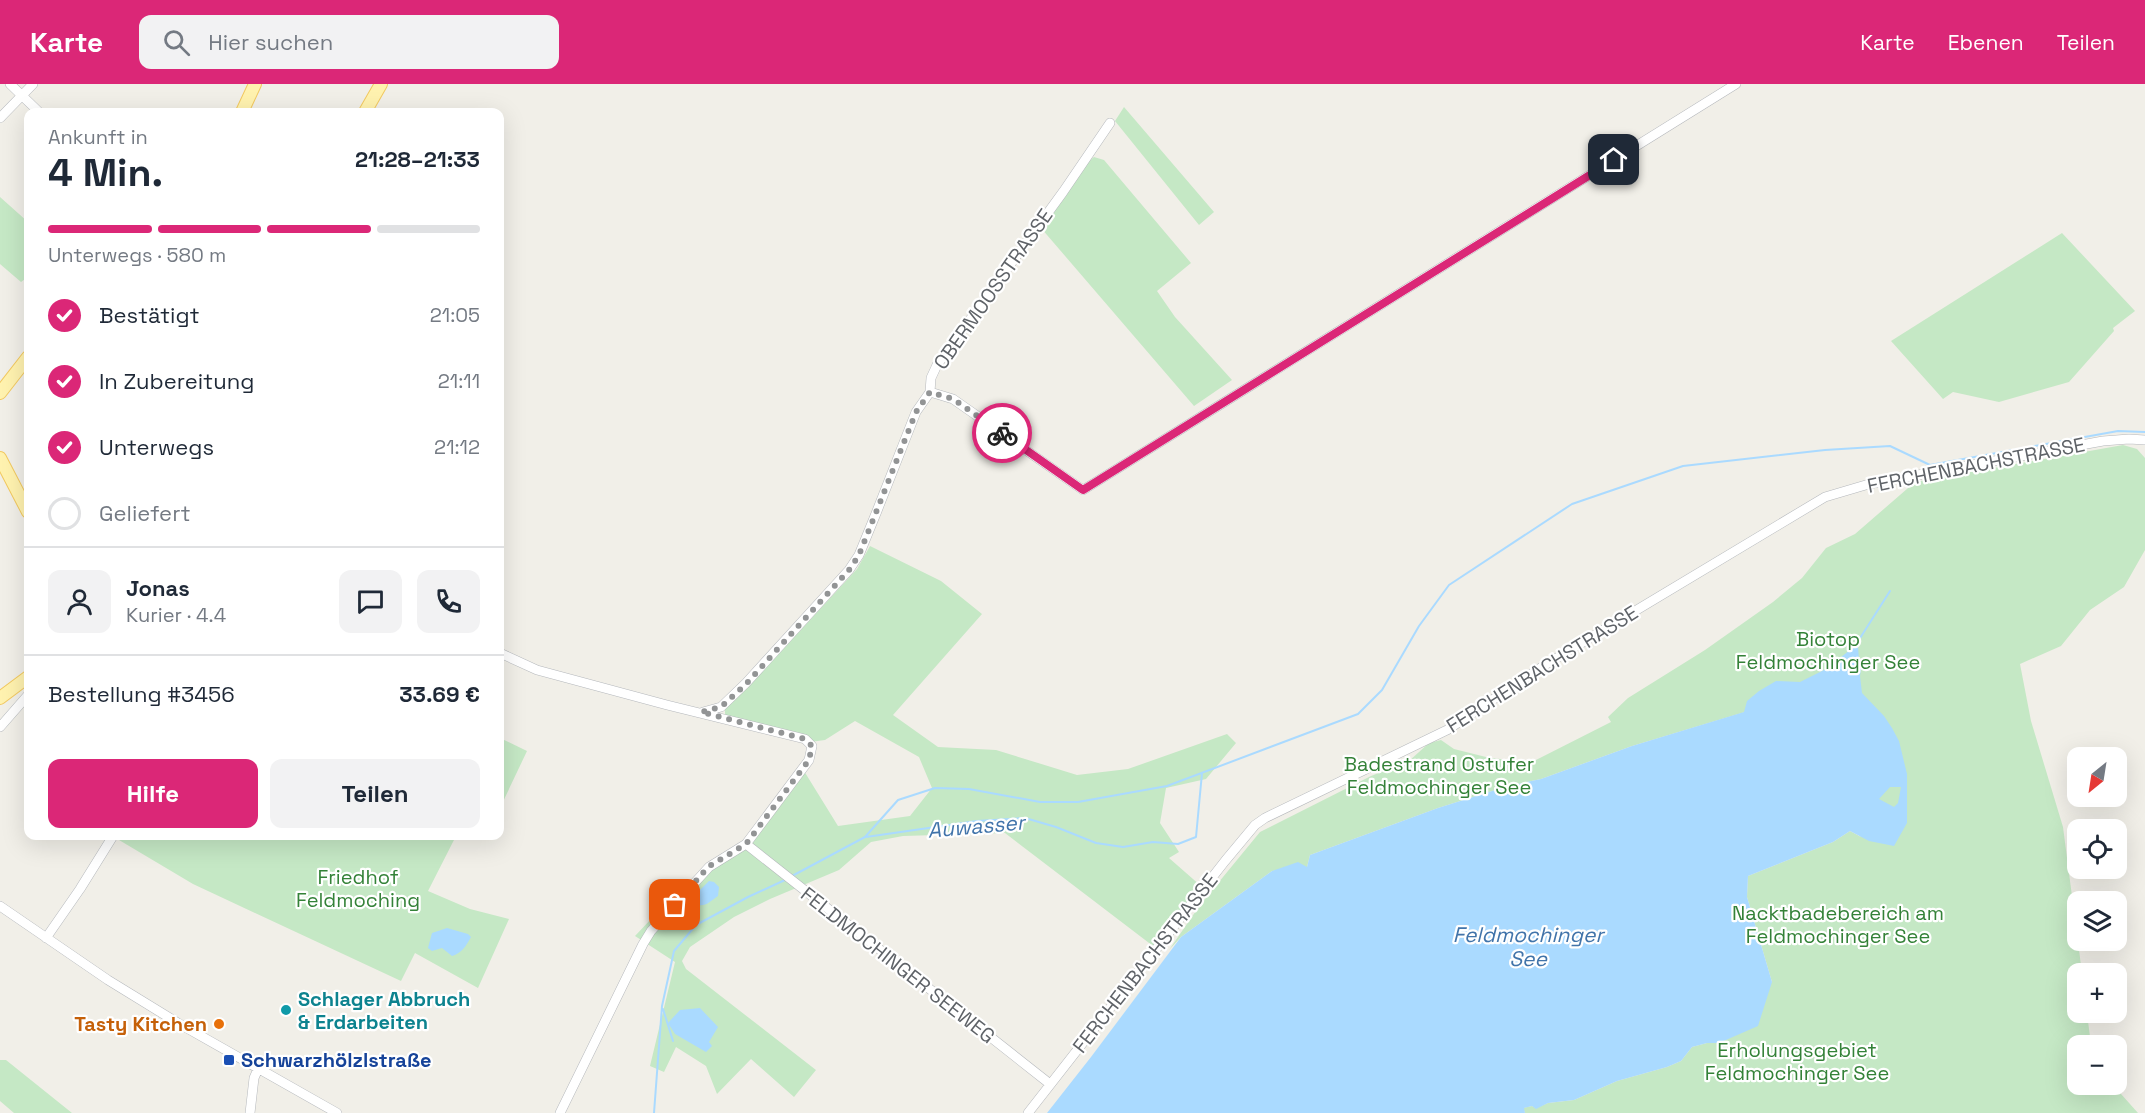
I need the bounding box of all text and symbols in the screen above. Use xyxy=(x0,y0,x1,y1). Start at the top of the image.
search box xyxy=(139,15,559,69)
text: Karte xyxy=(30,24,103,60)
icon: search xyxy=(160,26,193,59)
text: Hier suchen xyxy=(208,28,333,56)
text: Karte xyxy=(1860,29,1915,56)
text: Ebenen xyxy=(1948,29,2024,56)
text: Teilen xyxy=(2057,29,2115,56)
text: Ankunft in xyxy=(48,124,148,150)
pin xyxy=(1588,134,1639,185)
icon: home xyxy=(1597,143,1630,176)
text: 21:28–21:33 xyxy=(355,145,480,173)
text: 4 Min. xyxy=(48,148,163,197)
street label: OBERMOOSSTRASSE xyxy=(928,203,1058,375)
text: Unterwegs · 580 m xyxy=(48,242,226,268)
icon: check xyxy=(48,299,81,332)
text: Bestätigt xyxy=(99,301,200,329)
text: 21:05 xyxy=(430,302,480,328)
icon: check xyxy=(48,365,81,398)
text: In Zubereitung xyxy=(99,367,254,395)
text: 21:11 xyxy=(438,368,480,394)
courier xyxy=(972,403,1032,463)
icon: bike xyxy=(986,417,1019,450)
icon: check xyxy=(48,431,81,464)
street label: FERCHENBACHSTRASSE xyxy=(1865,431,2087,499)
text: Unterwegs xyxy=(99,433,214,461)
text: 21:12 xyxy=(434,434,480,460)
text: Geliefert xyxy=(99,499,191,527)
button: person xyxy=(48,570,111,633)
button: chat xyxy=(339,570,402,633)
button: phone xyxy=(417,570,480,633)
text: Jonas xyxy=(126,574,190,602)
street label: FERCHENBACHSTRASSE xyxy=(1441,599,1643,739)
text: Kurier · 4.4 xyxy=(126,602,226,628)
park label: Biotop Feldmochinger See xyxy=(1736,626,1920,675)
text: Bestellung #3456 xyxy=(48,680,235,708)
text: 33.69 € xyxy=(399,680,480,708)
north arrow xyxy=(2067,747,2127,807)
map controls xyxy=(2067,747,2127,1095)
park label: Badestrand Ostufer Feldmochinger See xyxy=(1344,751,1534,800)
button: Hilfe xyxy=(48,759,258,828)
button: Teilen xyxy=(270,759,480,828)
water label: Auwasser xyxy=(926,808,1028,844)
button: locate xyxy=(2067,819,2127,879)
park label: Friedhof Feldmoching xyxy=(296,864,420,913)
street label: FERCHENBACHSTRASSE xyxy=(1067,868,1223,1058)
pin xyxy=(649,879,700,930)
street label: FELDMOCHINGER SEEWEG xyxy=(795,881,1001,1049)
icon: bag xyxy=(658,888,691,921)
button: layers xyxy=(2067,891,2127,951)
park label: Nacktbadebereich am Feldmochinger See xyxy=(1732,900,1944,949)
water label: Feldmochinger See xyxy=(1453,921,1605,972)
button: + xyxy=(2067,963,2127,1023)
place label: Schlager Abbruch & Erdarbeiten xyxy=(298,986,470,1035)
marker: Schlager Abbruch & Erdarbeiten xyxy=(279,1003,293,1017)
place label: Tasty Kitchen xyxy=(74,1011,207,1037)
marker: Tasty Kitchen xyxy=(212,1017,226,1031)
button: − xyxy=(2067,1035,2127,1095)
park label: Erholungsgebiet Feldmochinger See xyxy=(1705,1037,1889,1086)
place label: Schwarzhölzlstraße xyxy=(241,1047,431,1073)
marker: Schwarzhölzlstraße xyxy=(222,1053,236,1067)

